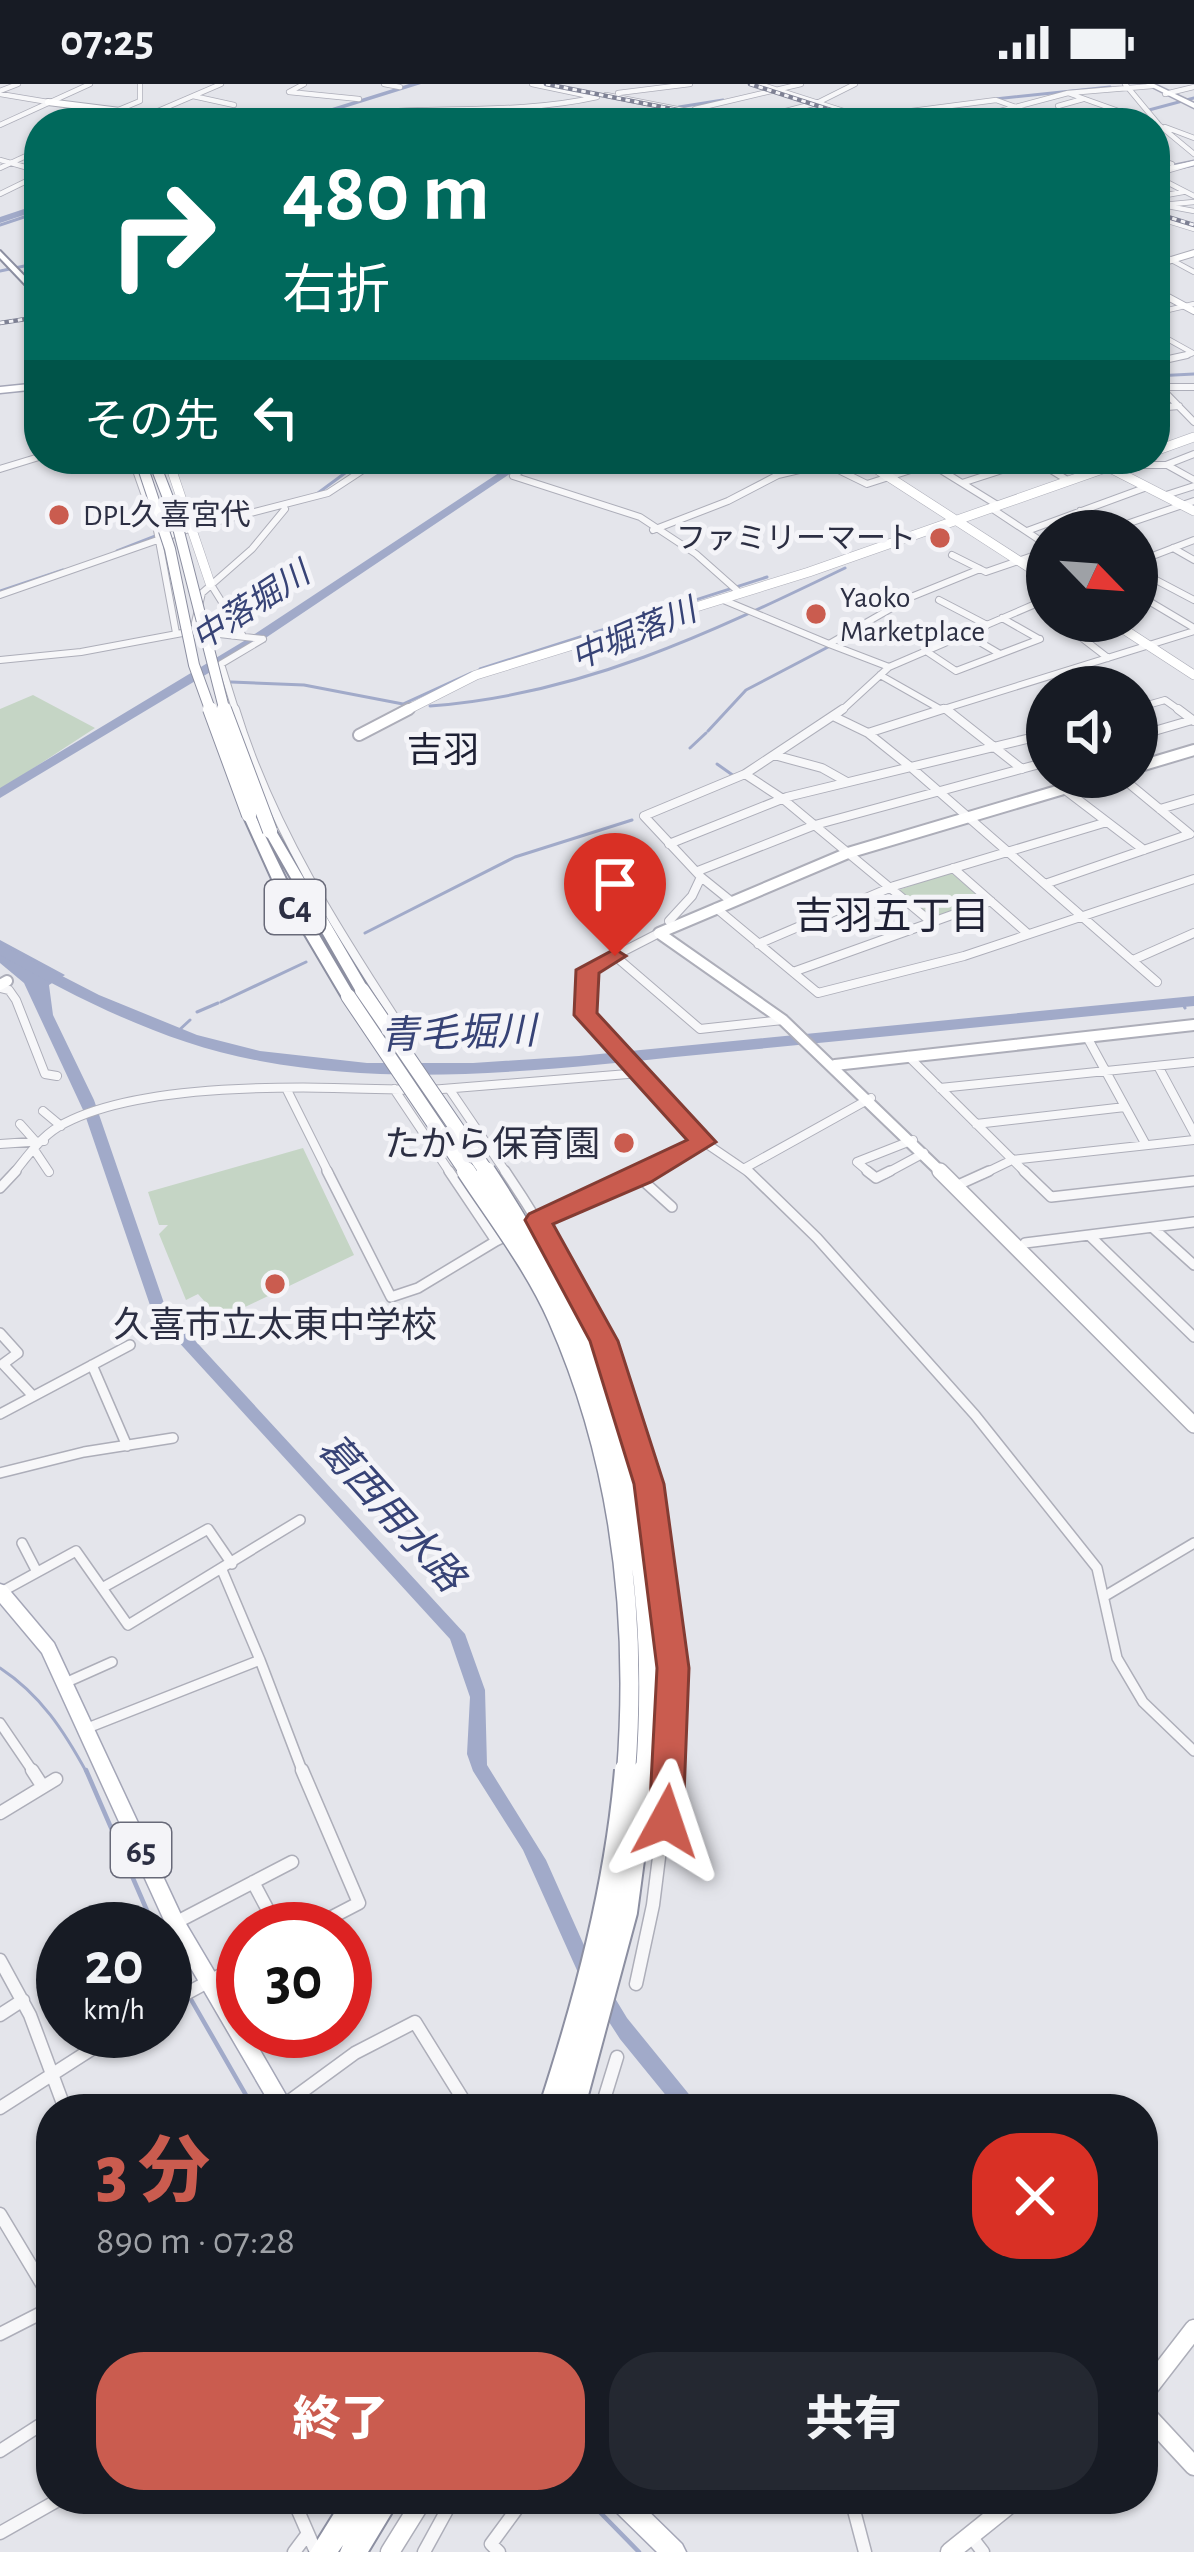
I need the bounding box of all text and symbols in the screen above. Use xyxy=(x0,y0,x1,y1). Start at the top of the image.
text: 07:25 xyxy=(60,19,154,64)
text: 480 m xyxy=(282,152,490,236)
icon: right xyxy=(84,156,240,312)
text: 右折 xyxy=(282,265,390,319)
icon: left xyxy=(243,384,309,450)
text: その先 xyxy=(84,400,219,445)
place label: DPL久喜宮代 xyxy=(83,499,250,531)
marker: DPL久喜宮代 xyxy=(46,502,72,528)
north arrow xyxy=(1026,510,1158,642)
map controls xyxy=(1026,510,1158,798)
place label: ファミリーマート xyxy=(676,524,916,554)
marker: ファミリーマート xyxy=(927,525,953,551)
water label: 中落堀川 xyxy=(186,554,318,657)
place label: Yaoko Marketplace xyxy=(840,583,985,647)
water label: 中堀落川 xyxy=(566,591,704,676)
marker: Yaoko Marketplace xyxy=(803,601,829,627)
button: sound xyxy=(1026,666,1158,798)
district label: 吉羽 xyxy=(407,731,479,769)
pin xyxy=(564,833,666,956)
icon: arrive xyxy=(582,851,648,917)
road number: C4 xyxy=(265,880,325,934)
district label: 吉羽五丁目 xyxy=(794,896,990,937)
water label: 青毛堀川 xyxy=(379,1010,541,1057)
place label: たから保育園 xyxy=(384,1125,600,1163)
marker: たから保育園 xyxy=(611,1130,637,1156)
marker: 久喜市立太東中学校 xyxy=(262,1271,288,1297)
place label: 久喜市立太東中学校 xyxy=(113,1306,437,1344)
water label: 葛西用水路 xyxy=(310,1427,473,1601)
position arrow xyxy=(603,1758,729,1884)
road number: 65 xyxy=(111,1823,171,1877)
speed limit sign: 30 xyxy=(216,1902,372,2058)
text: 20 xyxy=(84,1935,144,1995)
text: km/h xyxy=(83,1995,145,2025)
button: close xyxy=(972,2133,1098,2259)
text: 3 分 xyxy=(96,2137,210,2209)
text: 890 m · 07:28 xyxy=(96,2222,295,2261)
button: 終了 xyxy=(96,2352,585,2490)
button: 共有 xyxy=(609,2352,1098,2490)

